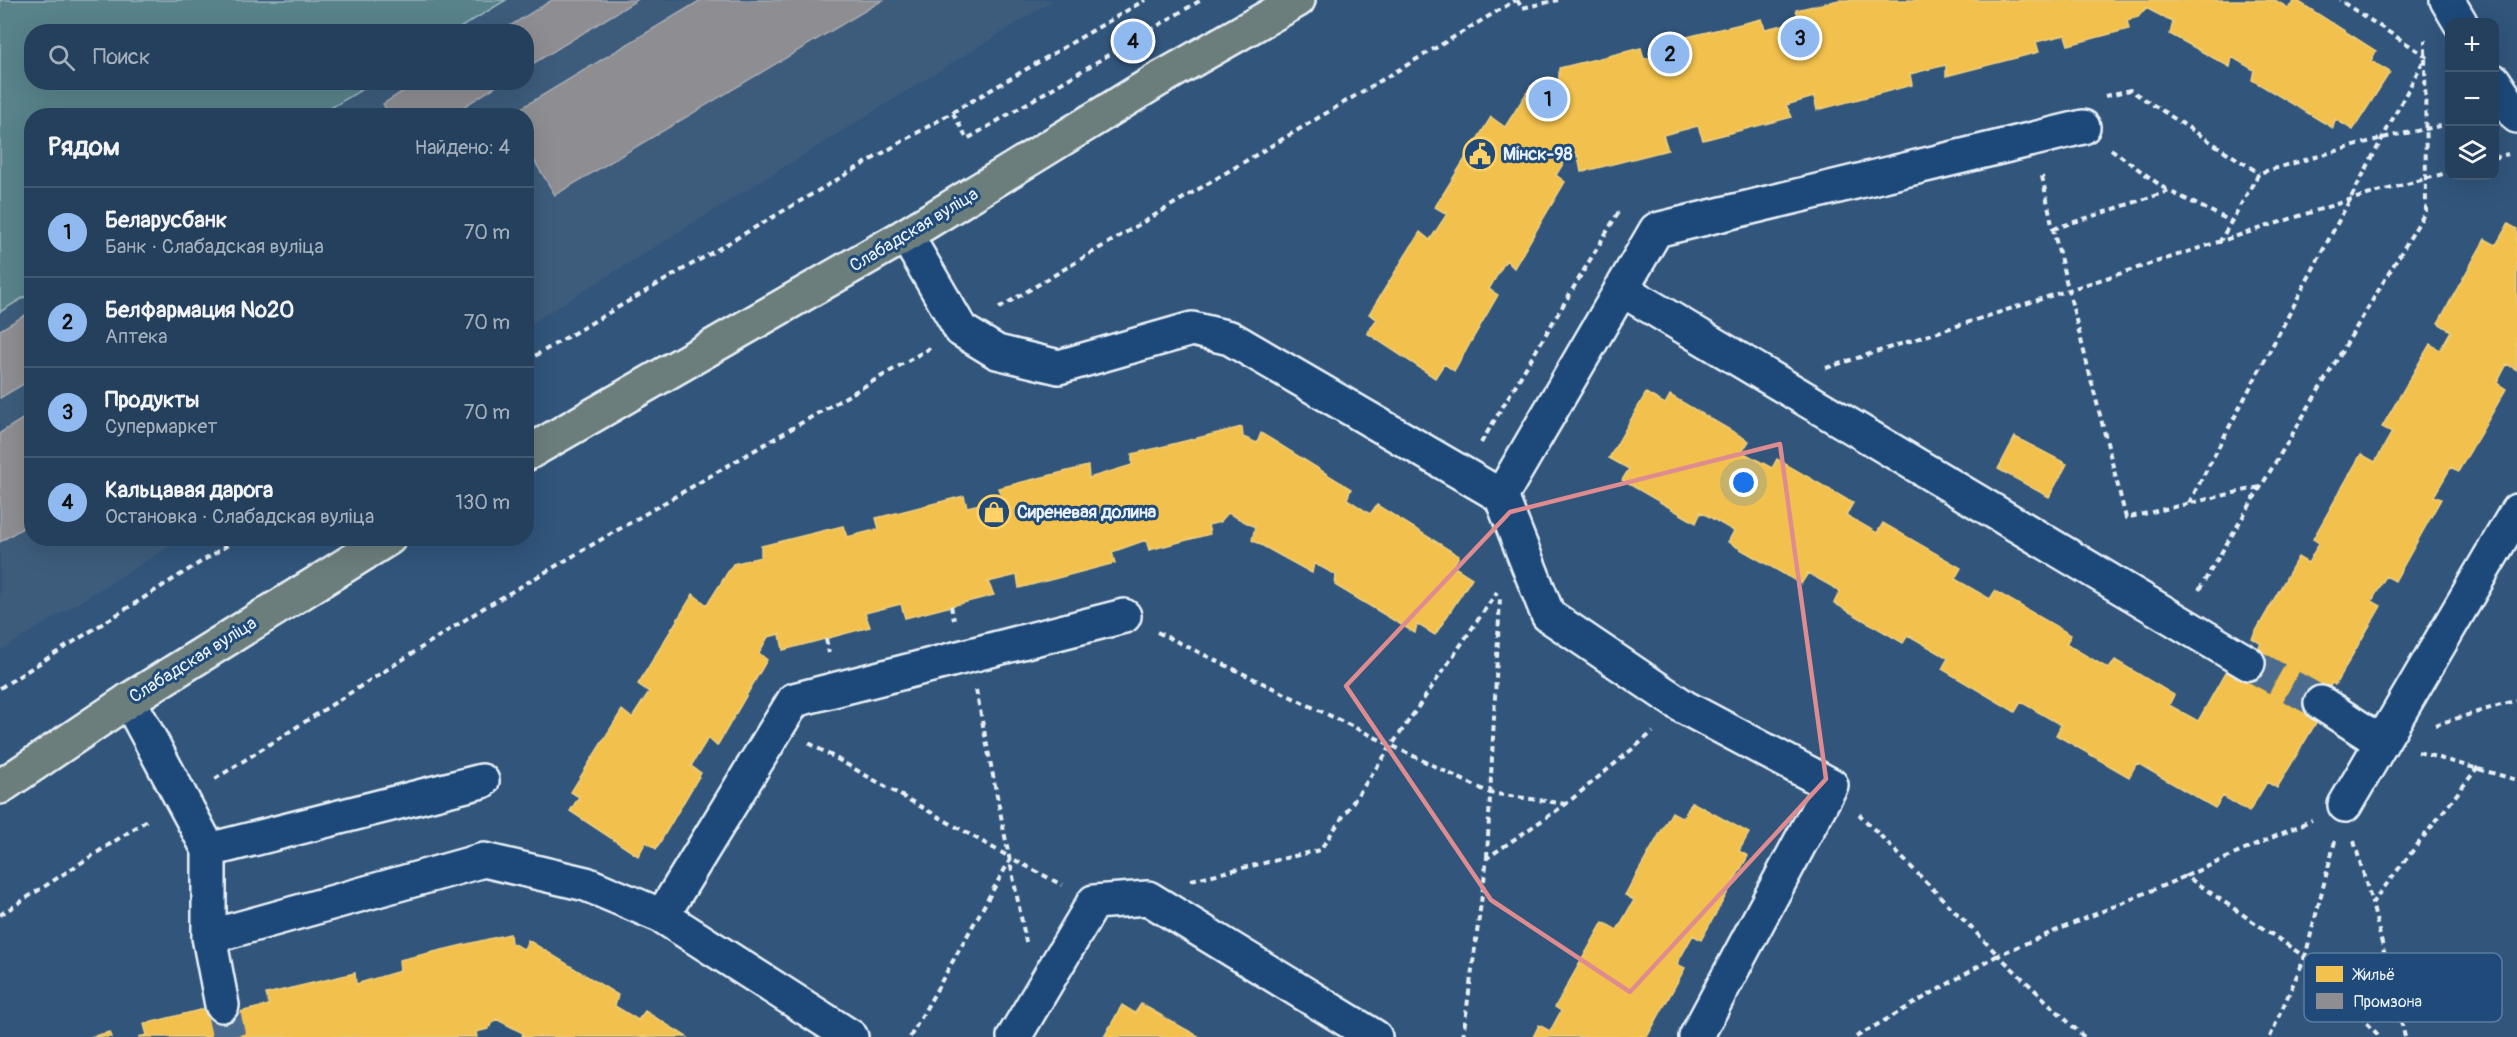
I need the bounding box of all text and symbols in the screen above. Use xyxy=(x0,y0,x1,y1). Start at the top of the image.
pin: 3 xyxy=(1780,15,1820,60)
pin: 4 xyxy=(1114,18,1152,63)
map controls xyxy=(2445,18,2499,180)
button: + xyxy=(2445,18,2499,72)
search box xyxy=(24,24,534,90)
pin: 2 xyxy=(1650,32,1690,76)
icon: search xyxy=(45,41,78,74)
text: Поиск xyxy=(93,43,150,71)
button: − xyxy=(2445,72,2499,126)
pin: 1 xyxy=(1528,76,1568,122)
button: layers xyxy=(2445,126,2499,180)
text: Рядом xyxy=(48,131,120,163)
text: Найдено: 4 xyxy=(415,135,510,160)
public building icon: Мінск-98 xyxy=(1462,136,1498,172)
place label: Мінск-98 xyxy=(1503,143,1573,166)
street label: Слабадская вуліца xyxy=(846,183,982,277)
text: Беларусбанк xyxy=(105,206,227,234)
text: 1 xyxy=(64,220,71,245)
text: 70 m xyxy=(464,220,510,245)
text: Банк · Слабадская вуліца xyxy=(105,234,324,259)
text: Белфармация №20 xyxy=(105,296,294,324)
text: 2 xyxy=(62,310,73,335)
text: 70 m xyxy=(464,310,510,335)
text: Аптека xyxy=(105,324,168,349)
text: Продукты xyxy=(105,386,200,414)
text: 3 xyxy=(62,400,73,425)
text: 70 m xyxy=(464,400,510,425)
text: Супермаркет xyxy=(105,414,217,439)
your location xyxy=(1729,468,1758,497)
text: Кальцавая дарога xyxy=(105,476,273,504)
text: 4 xyxy=(62,490,73,515)
text: 130 m xyxy=(455,490,510,515)
shop icon: Сиреневая долина xyxy=(976,494,1012,530)
place label: Сиреневая долина xyxy=(1017,501,1157,524)
text: Остановка · Слабадская вуліца xyxy=(105,504,374,529)
street label: Слабадская вуліца xyxy=(125,612,261,708)
legend xyxy=(2304,953,2502,1022)
text: Жильё xyxy=(2351,965,2395,985)
text: Промзона xyxy=(2354,992,2422,1012)

